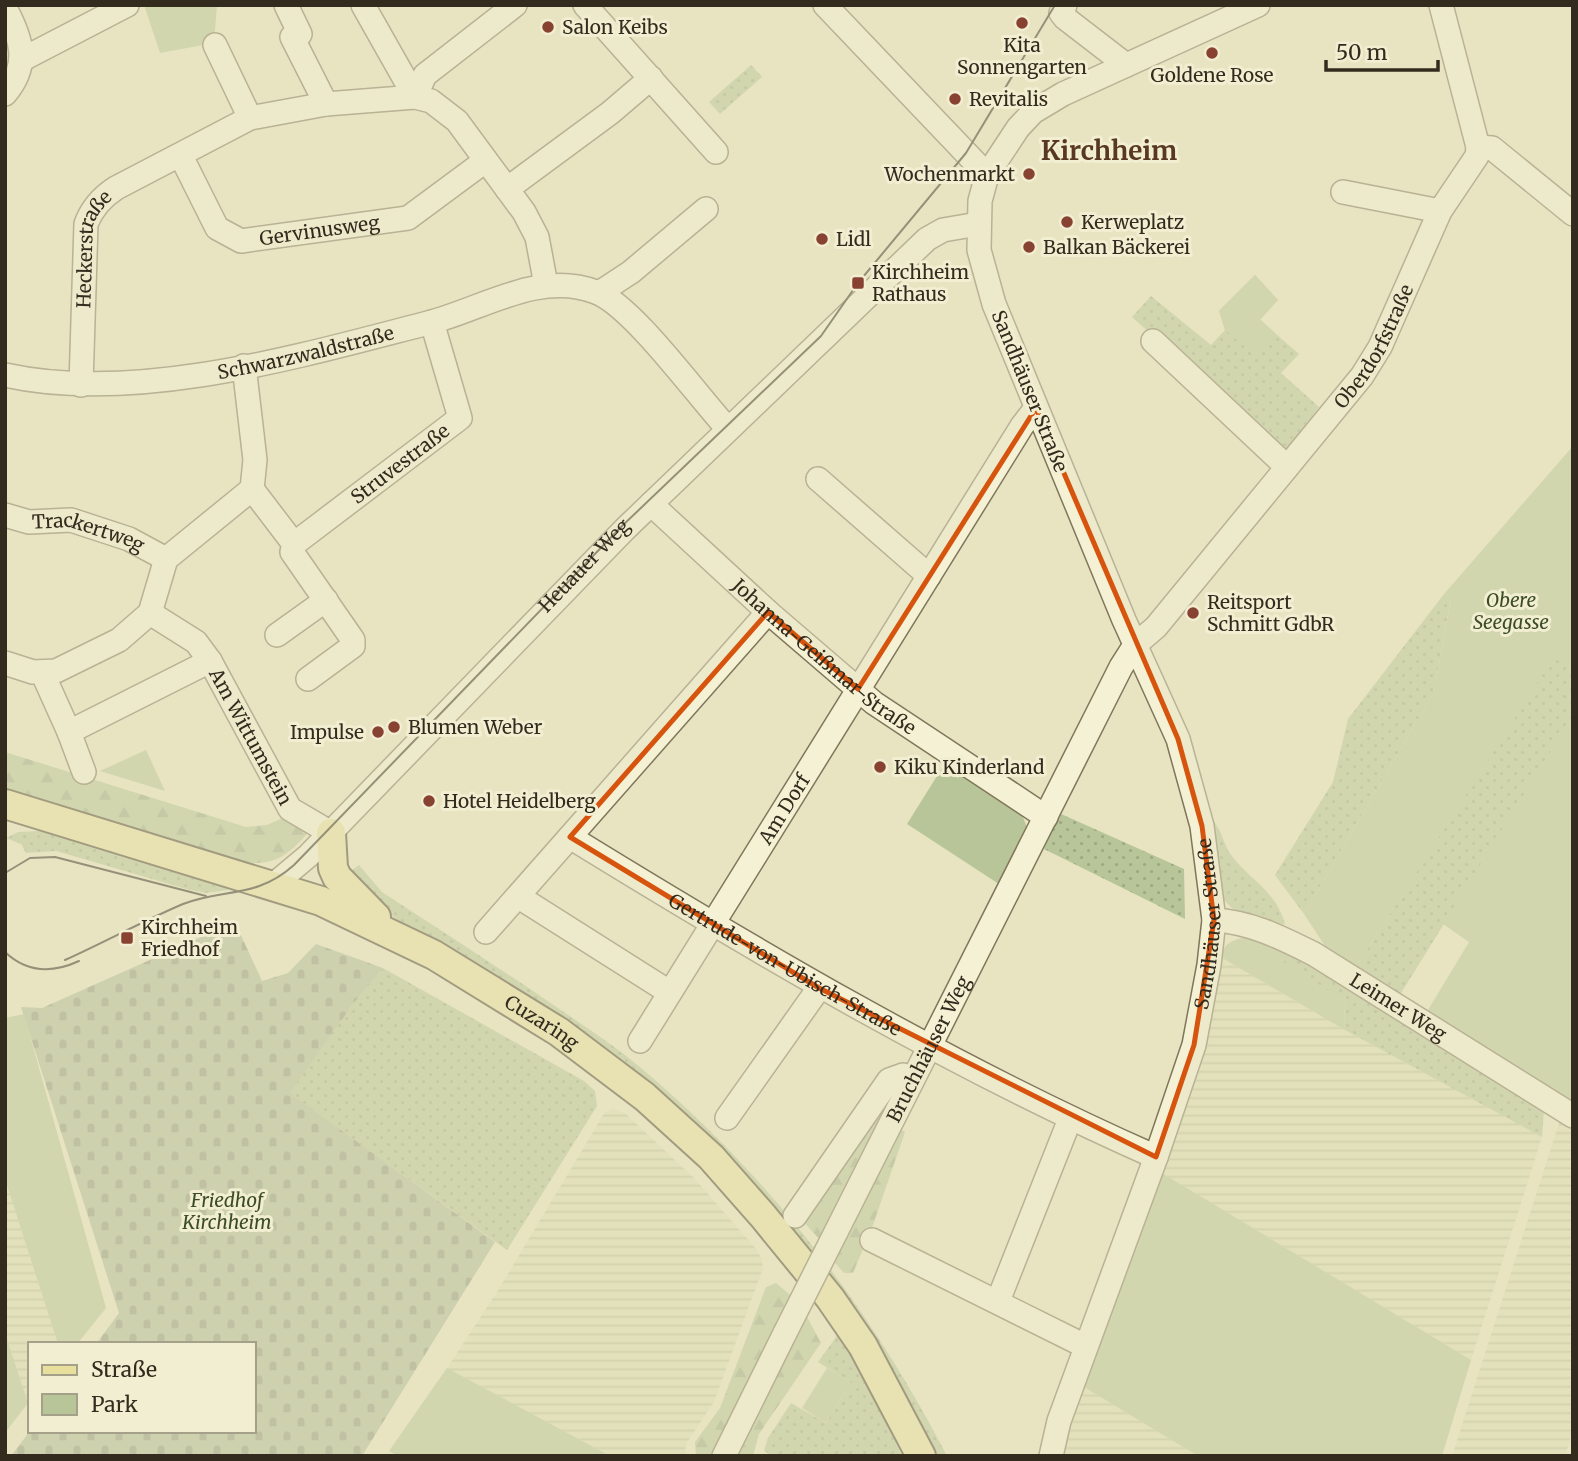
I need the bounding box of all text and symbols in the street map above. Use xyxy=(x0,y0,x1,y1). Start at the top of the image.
place label: Salon Keibs xyxy=(562,15,668,39)
marker: Kita Sonnengarten xyxy=(1014,15,1030,31)
marker: Salon Keibs xyxy=(540,19,556,35)
scale bar xyxy=(1326,28,1438,72)
place label: Kita Sonnengarten xyxy=(957,33,1087,79)
text: 50 m xyxy=(1336,39,1387,66)
marker: Goldene Rose xyxy=(1204,45,1220,61)
place label: Goldene Rose xyxy=(1151,63,1274,87)
place label: Revitalis xyxy=(969,87,1048,111)
marker: Revitalis xyxy=(947,91,963,107)
district label: Kirchheim xyxy=(1041,134,1177,167)
place label: Wochenmarkt xyxy=(883,162,1016,186)
marker: Wochenmarkt xyxy=(1021,166,1037,182)
street label: Heckerstraße xyxy=(71,184,116,309)
street label: Gervinusweg xyxy=(258,210,381,250)
place label: Kerweplatz xyxy=(1081,210,1184,234)
marker: Kerweplatz xyxy=(1059,214,1075,230)
place label: Lidl xyxy=(836,227,871,251)
marker: Lidl xyxy=(814,231,830,247)
place label: Balkan Bäckerei xyxy=(1043,235,1190,259)
marker: Balkan Bäckerei xyxy=(1021,239,1037,255)
place label: Kirchheim Rathaus xyxy=(872,260,969,306)
marker: Kirchheim Rathaus xyxy=(850,275,866,291)
street label: Oberdorfstraße xyxy=(1329,280,1418,413)
street label: Sandhäuser Straße xyxy=(987,307,1073,475)
street label: Schwarzwaldstraße xyxy=(216,320,396,384)
street label: Struvestraße xyxy=(346,418,454,509)
street label: Trackertweg xyxy=(31,508,149,557)
street label: Heuauer Weg xyxy=(533,513,635,617)
street label: Johanna-Geißmar-Straße xyxy=(727,573,921,740)
park label: Obere Seegasse xyxy=(1473,588,1549,634)
place label: Reitsport Schmitt GdbR xyxy=(1207,590,1335,636)
marker: Reitsport Schmitt GdbR xyxy=(1185,605,1201,621)
street label: Am Wittumstein xyxy=(204,663,298,810)
place label: Blumen Weber xyxy=(408,715,543,739)
marker: Blumen Weber xyxy=(386,719,402,735)
place label: Impulse xyxy=(290,720,364,744)
marker: Impulse xyxy=(370,724,386,740)
place label: Kiku Kinderland xyxy=(894,755,1044,779)
marker: Kiku Kinderland xyxy=(872,759,888,775)
street label: Am Dorf xyxy=(753,769,815,850)
place label: Hotel Heidelberg xyxy=(443,789,596,813)
marker: Hotel Heidelberg xyxy=(421,793,437,809)
street label: Sandhäuser Straße xyxy=(1189,837,1226,1011)
street label: Gertrude-von-Ubisch-Straße xyxy=(664,888,906,1041)
place label: Kirchheim Friedhof xyxy=(141,915,238,961)
marker: Kirchheim Friedhof xyxy=(119,930,135,946)
street label: Leimer Weg xyxy=(1346,968,1452,1046)
street label: Bruchhäuser Weg xyxy=(881,971,976,1126)
street label: Cuzaring xyxy=(500,990,584,1055)
park label: Friedhof Kirchheim xyxy=(181,1188,272,1234)
legend xyxy=(28,1342,256,1433)
text: Straße xyxy=(91,1356,157,1383)
text: Park xyxy=(91,1391,138,1418)

